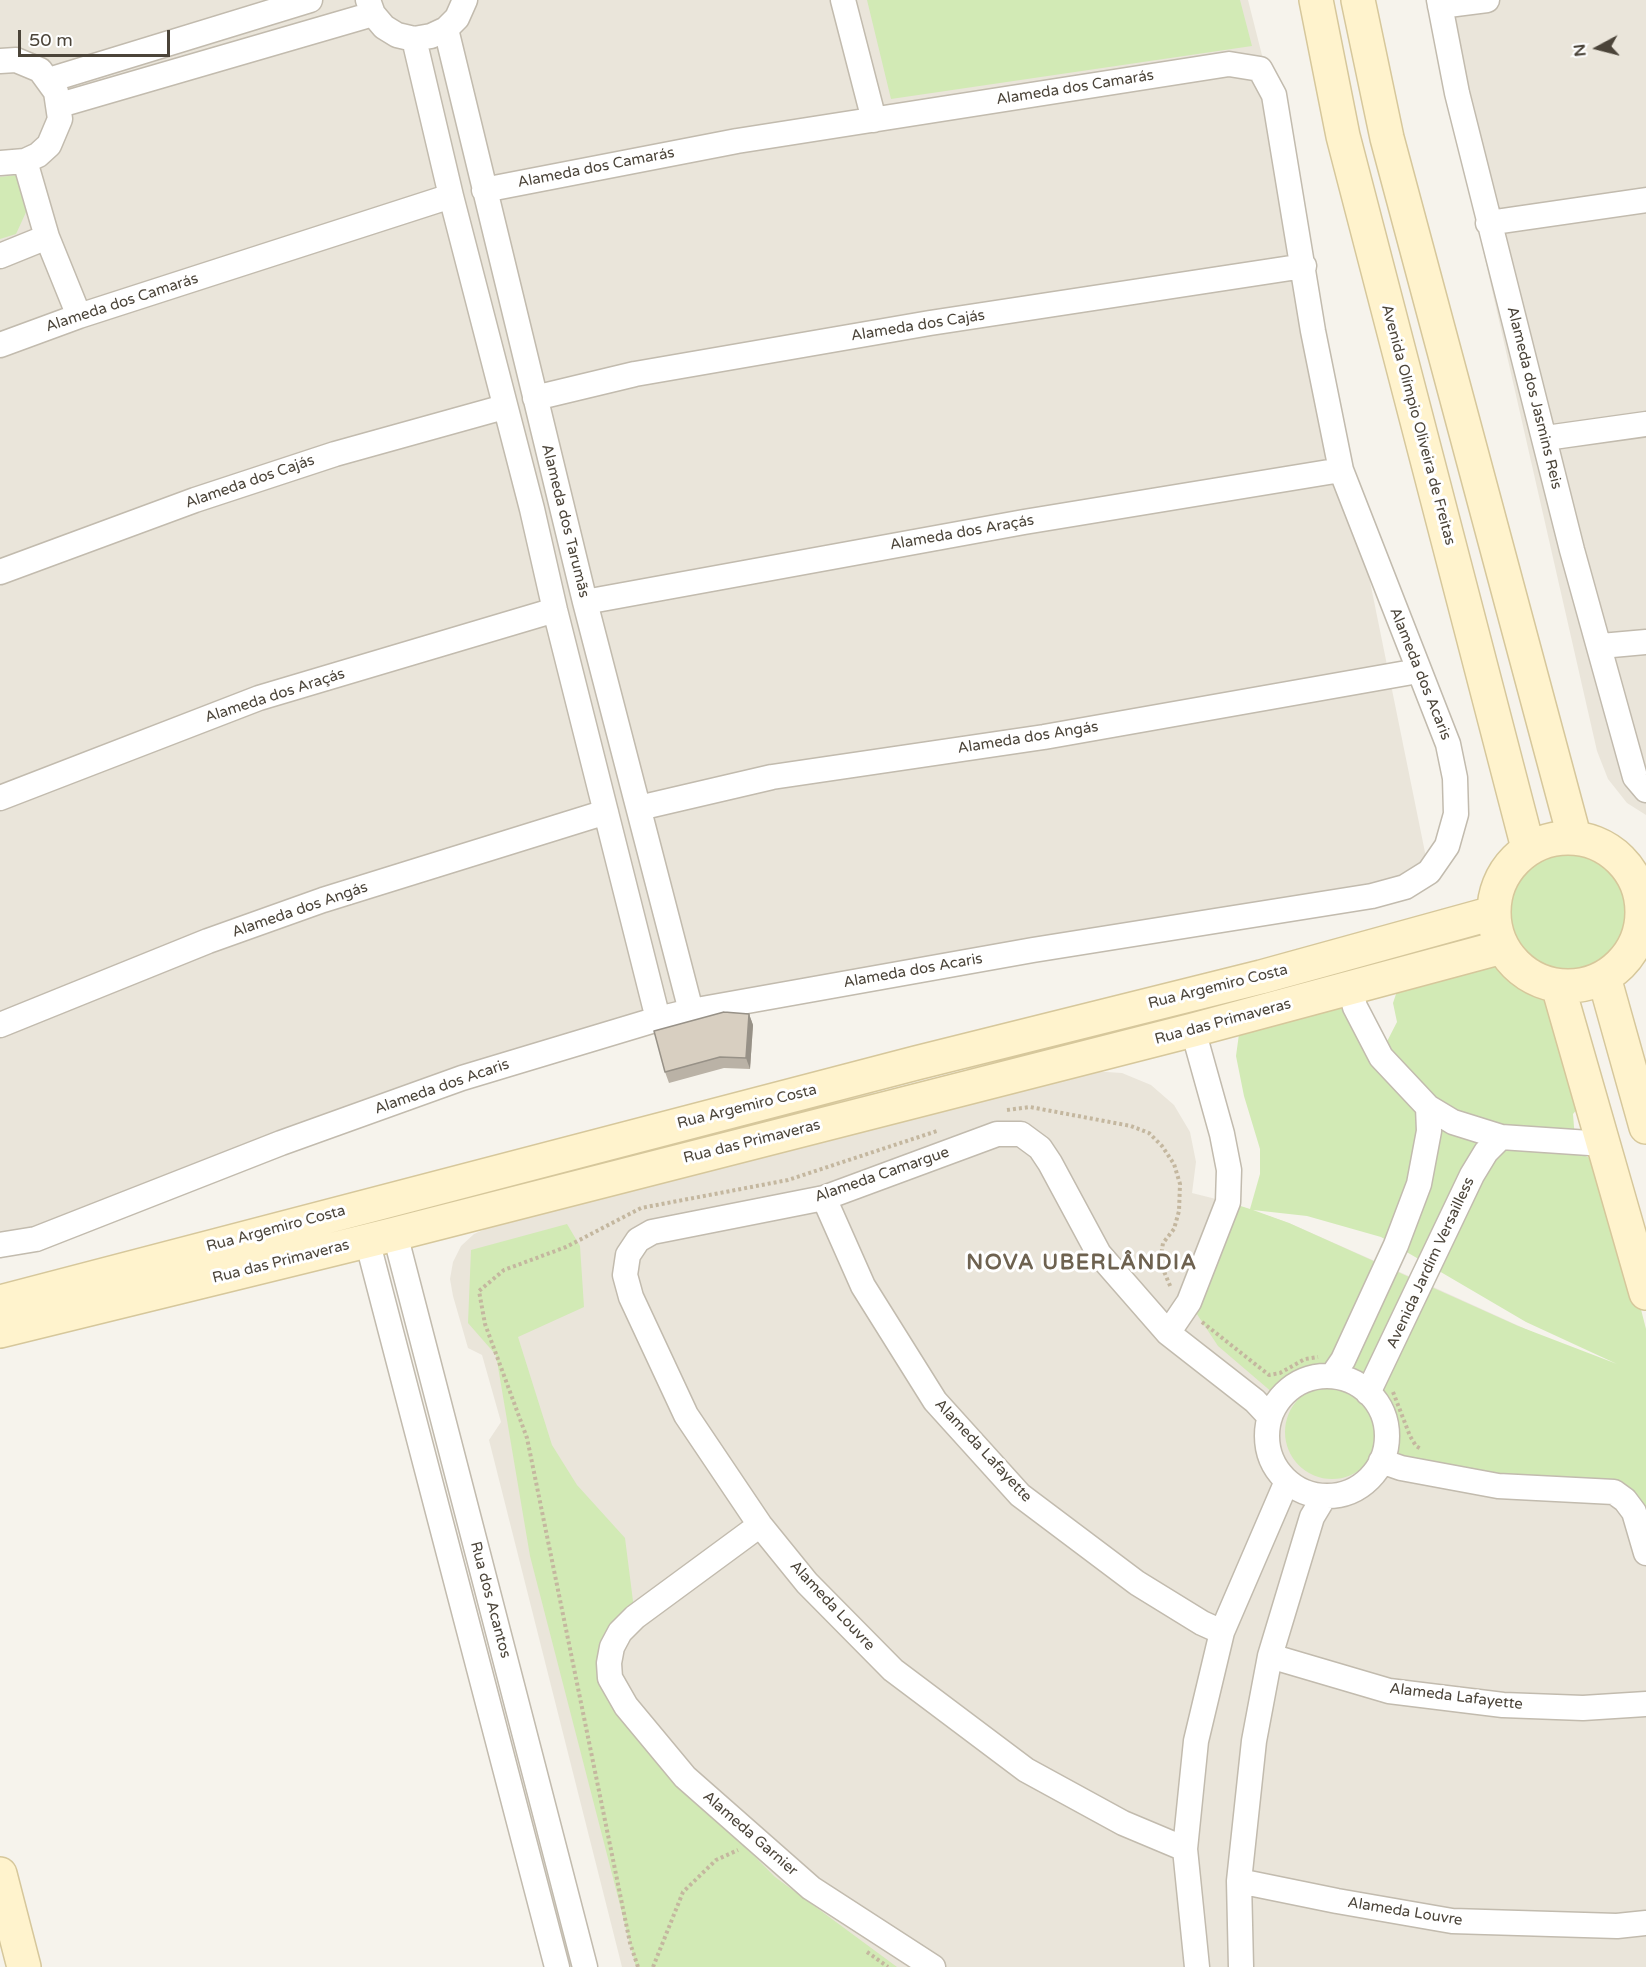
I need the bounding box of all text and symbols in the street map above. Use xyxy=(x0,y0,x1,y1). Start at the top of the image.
scale bar xyxy=(21,18,172,56)
north arrow xyxy=(1568,18,1628,78)
text: 50 m xyxy=(29,29,73,51)
text: N xyxy=(1569,43,1591,58)
street label: Alameda dos Camarás xyxy=(995,67,1155,109)
street label: Alameda dos Camarás xyxy=(516,144,676,192)
street label: Alameda dos Camarás xyxy=(43,270,201,336)
street label: Avenida Olímpio Oliveira de Freitas xyxy=(1377,303,1459,547)
street label: Alameda dos Jasmins Reis xyxy=(1503,305,1565,491)
street label: Alameda dos Cajás xyxy=(850,307,986,345)
street label: Alameda dos Tarumãs xyxy=(537,442,593,600)
street label: Alameda dos Cajás xyxy=(183,451,317,513)
street label: Alameda dos Araçás xyxy=(889,511,1035,555)
street label: Alameda dos Acaris xyxy=(1385,605,1455,743)
street label: Alameda dos Araçás xyxy=(203,665,347,727)
street label: Alameda dos Angás xyxy=(956,718,1100,758)
street label: Alameda dos Angás xyxy=(230,878,370,942)
street label: Alameda dos Acaris xyxy=(842,950,984,992)
street label: Rua Argemiro Costa xyxy=(1146,961,1290,1013)
street label: Rua das Primaveras xyxy=(1153,995,1293,1049)
street label: Alameda dos Acaris xyxy=(372,1056,512,1118)
street label: Rua Argemiro Costa xyxy=(675,1081,819,1133)
street label: Rua das Primaveras xyxy=(682,1116,822,1168)
street label: Alameda Camargue xyxy=(812,1144,952,1206)
street label: Avenida Jardim Versailless xyxy=(1383,1174,1479,1352)
street label: Rua Argemiro Costa xyxy=(204,1202,348,1256)
street label: Rua das Primaveras xyxy=(211,1236,351,1288)
district label: NOVA UBERLÂNDIA xyxy=(966,1250,1198,1276)
street label: Alameda Lafayette xyxy=(931,1396,1035,1506)
street label: Rua dos Acantos xyxy=(466,1540,514,1660)
street label: Alameda Louvre xyxy=(786,1557,878,1655)
street label: Alameda Lafayette xyxy=(1388,1680,1524,1714)
street label: Alameda Garnier xyxy=(699,1788,801,1880)
street label: Alameda Louvre xyxy=(1346,1894,1464,1930)

